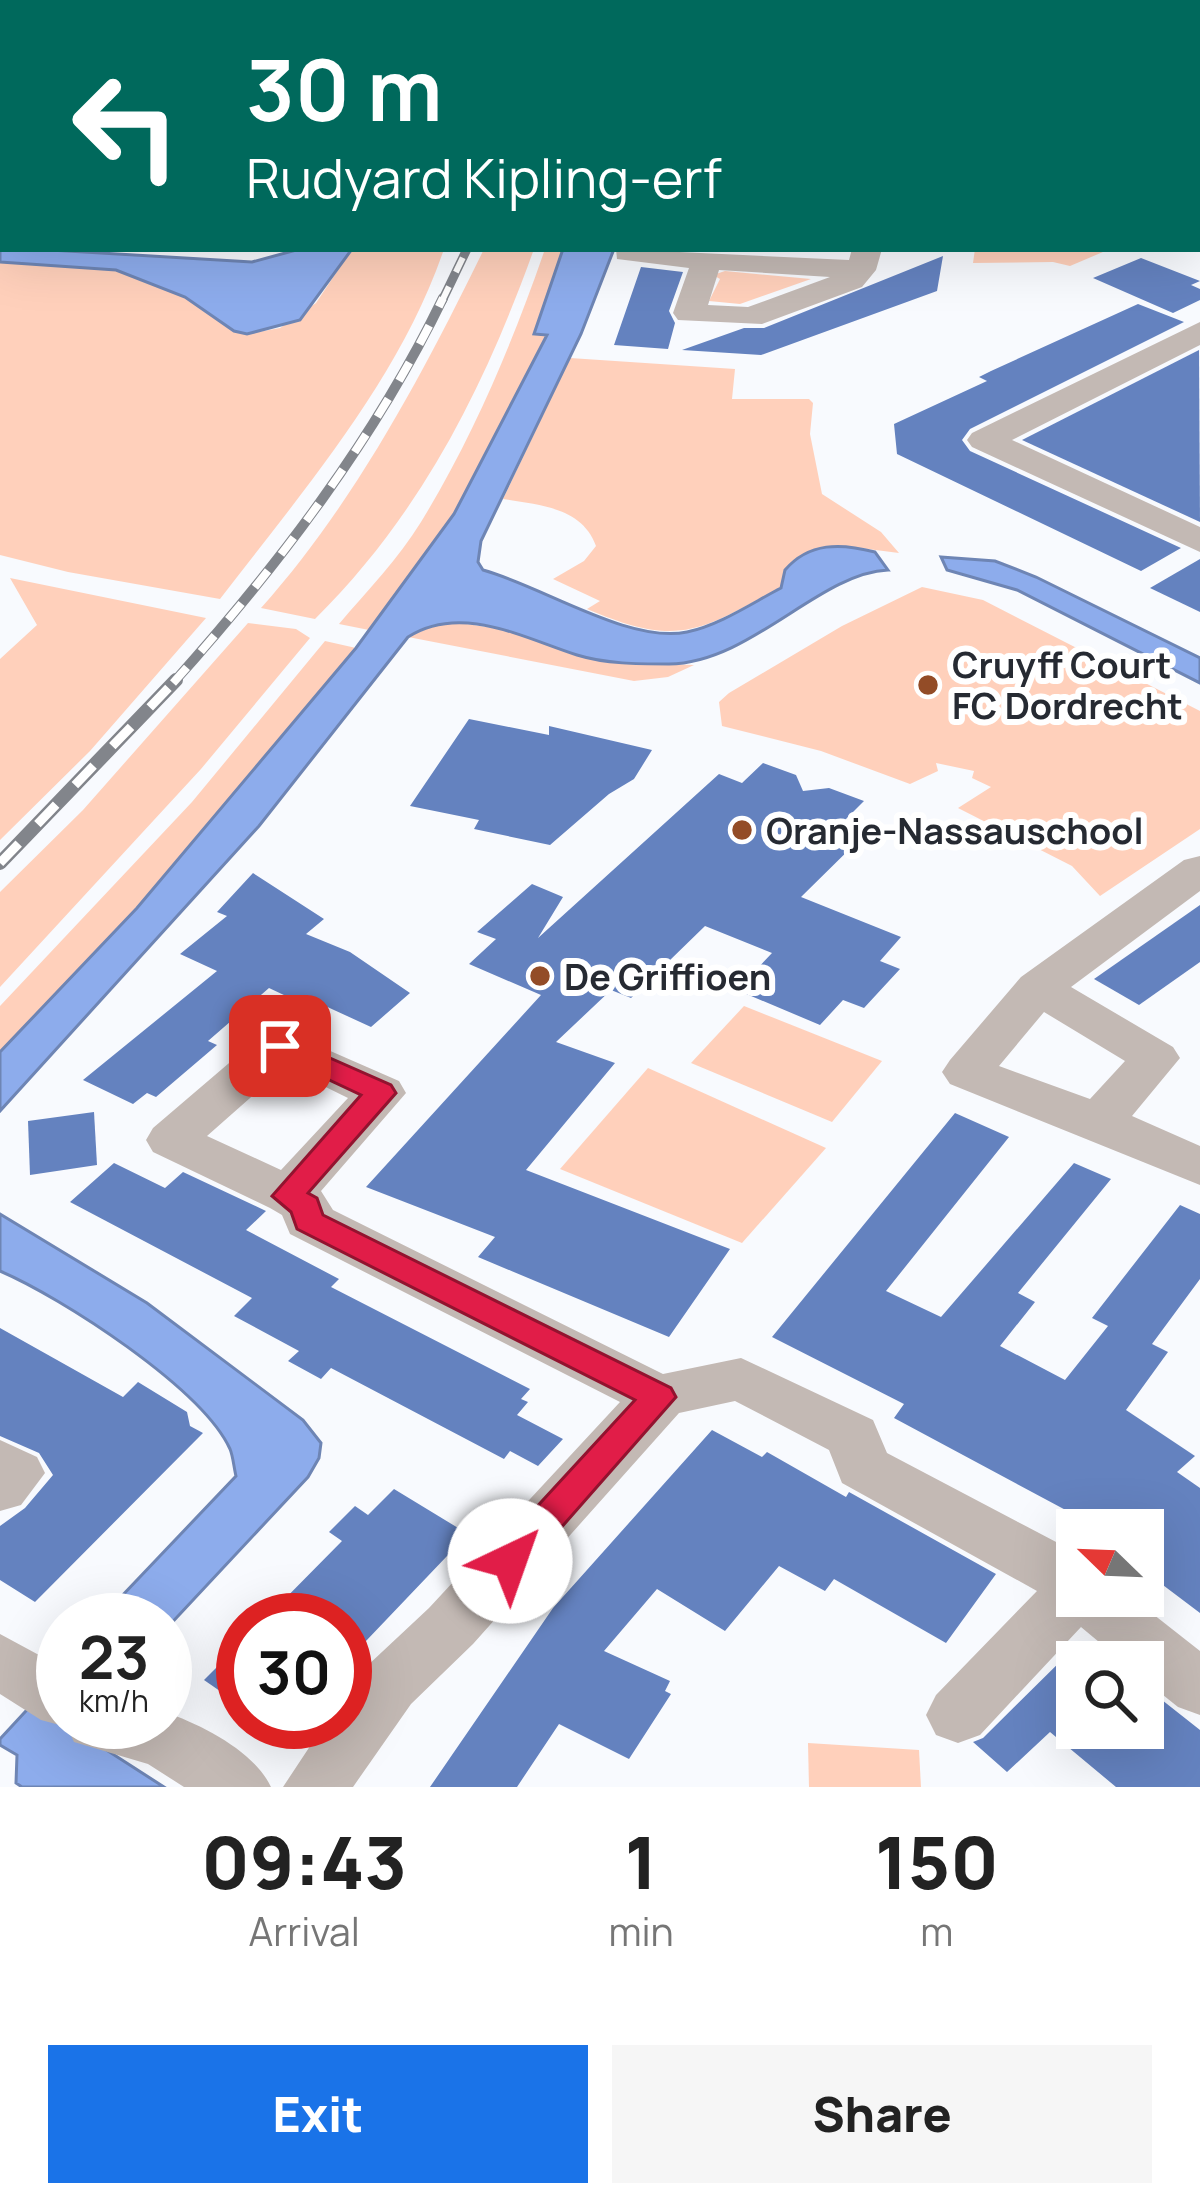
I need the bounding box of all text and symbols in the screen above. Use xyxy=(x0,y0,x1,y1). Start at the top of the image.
text: 30 m xyxy=(246,31,442,146)
icon: left xyxy=(48,48,204,204)
text: Rudyard Kipling-erf xyxy=(246,140,722,214)
place label: Cruyff Court FC Dordrecht xyxy=(952,640,1183,730)
marker: Cruyff Court FC Dordrecht xyxy=(915,672,941,698)
place label: Oranje-Nassauschool xyxy=(766,806,1143,855)
marker: Oranje-Nassauschool xyxy=(729,817,755,843)
place label: De Griffioen xyxy=(564,952,771,1001)
marker: De Griffioen xyxy=(527,963,553,989)
pin xyxy=(229,995,331,1097)
icon: arrive xyxy=(247,1013,313,1079)
position arrow xyxy=(447,1498,573,1624)
north arrow xyxy=(1056,1509,1164,1617)
map controls xyxy=(1056,1509,1164,1749)
speed limit sign: 30 xyxy=(216,1593,372,1749)
text: 23 xyxy=(79,1615,149,1697)
button: search xyxy=(1056,1641,1164,1749)
text: km/h xyxy=(79,1680,149,1721)
text: 09:43 xyxy=(201,1812,407,1911)
text: 1 xyxy=(625,1812,657,1911)
text: 150 xyxy=(875,1812,999,1911)
text: Arrival xyxy=(249,1904,360,1958)
text: min xyxy=(608,1904,674,1958)
text: m xyxy=(920,1904,953,1958)
button: Exit xyxy=(48,2045,588,2183)
button: Share xyxy=(612,2045,1152,2183)

